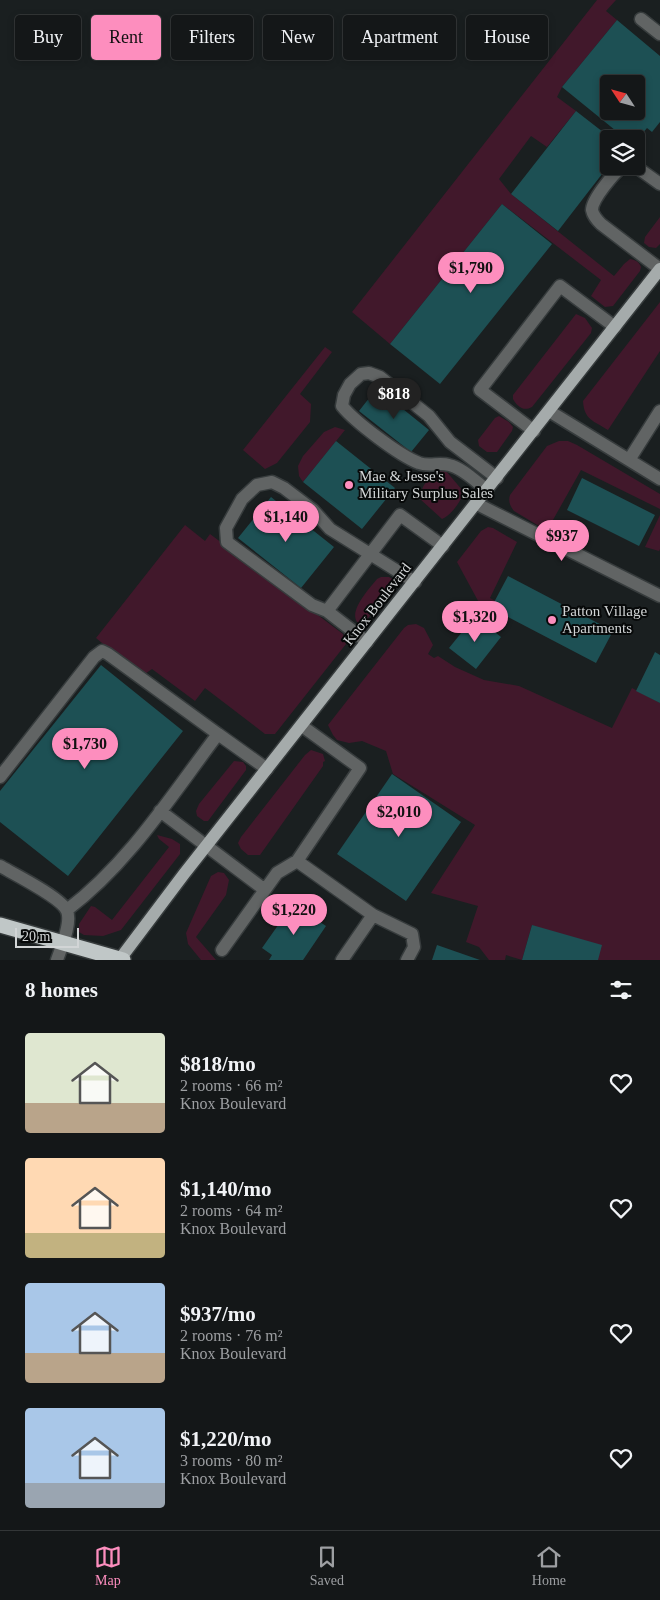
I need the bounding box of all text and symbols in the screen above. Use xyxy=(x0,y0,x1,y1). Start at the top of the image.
chip: Buy xyxy=(15,15,81,60)
chip: Rent xyxy=(91,15,161,60)
chip: Filters xyxy=(171,15,253,60)
chip: New xyxy=(263,15,333,60)
chip: Apartment xyxy=(343,15,456,60)
chip: House xyxy=(466,15,548,60)
north arrow xyxy=(600,75,645,120)
map controls xyxy=(600,75,645,175)
button: layers xyxy=(600,130,645,175)
pin: $1,790 xyxy=(430,252,512,294)
text: $1,790 xyxy=(449,259,493,276)
pin: $818 xyxy=(364,378,424,420)
text: $818 xyxy=(378,385,410,402)
place label: Mae & Jesse's Military Surplus Sales xyxy=(359,468,493,501)
marker: Mae & Jesse's Military Surplus Sales xyxy=(343,479,355,491)
pin: $1,140 xyxy=(245,500,327,543)
text: $1,140 xyxy=(264,508,308,525)
pin: $937 xyxy=(532,520,592,562)
text: $937 xyxy=(546,527,578,544)
street label: Knox Boulevard xyxy=(340,559,414,648)
pin: $1,320 xyxy=(434,600,516,643)
place label: Patton Village Apartments xyxy=(562,603,647,636)
text: $1,320 xyxy=(453,608,497,625)
marker: Patton Village Apartments xyxy=(546,614,558,626)
pin: $1,730 xyxy=(44,728,126,770)
text: $1,730 xyxy=(63,735,107,752)
pin: $2,010 xyxy=(358,796,440,838)
text: $2,010 xyxy=(377,803,421,820)
pin: $1,220 xyxy=(253,894,335,936)
text: $1,220 xyxy=(272,901,316,918)
scale bar xyxy=(15,925,79,948)
text: 20 m xyxy=(22,929,50,944)
icon: filters xyxy=(607,976,635,1004)
text: 8 homes xyxy=(25,978,98,1002)
text: $818/mo xyxy=(180,1052,256,1076)
icon: home xyxy=(65,1053,125,1113)
icon: heart xyxy=(607,1069,635,1097)
text: 2 rooms · 66 m² xyxy=(180,1077,283,1094)
text: Knox Boulevard xyxy=(180,1095,286,1112)
text: $1,140/mo xyxy=(180,1177,272,1201)
icon: home xyxy=(65,1178,125,1238)
icon: heart xyxy=(607,1194,635,1222)
text: 2 rooms · 64 m² xyxy=(180,1202,283,1219)
text: Knox Boulevard xyxy=(180,1220,286,1237)
text: $937/mo xyxy=(180,1302,256,1326)
icon: home xyxy=(65,1303,125,1363)
icon: heart xyxy=(607,1319,635,1347)
text: 2 rooms · 76 m² xyxy=(180,1327,283,1344)
text: Knox Boulevard xyxy=(180,1345,286,1362)
text: $1,220/mo xyxy=(180,1427,272,1451)
icon: home xyxy=(65,1428,125,1488)
icon: heart xyxy=(607,1444,635,1472)
text: 3 rooms · 80 m² xyxy=(180,1452,283,1469)
text: Knox Boulevard xyxy=(180,1470,286,1487)
tab: Map xyxy=(94,1543,122,1589)
tab: Saved xyxy=(310,1543,344,1589)
tab: Home xyxy=(532,1543,566,1589)

